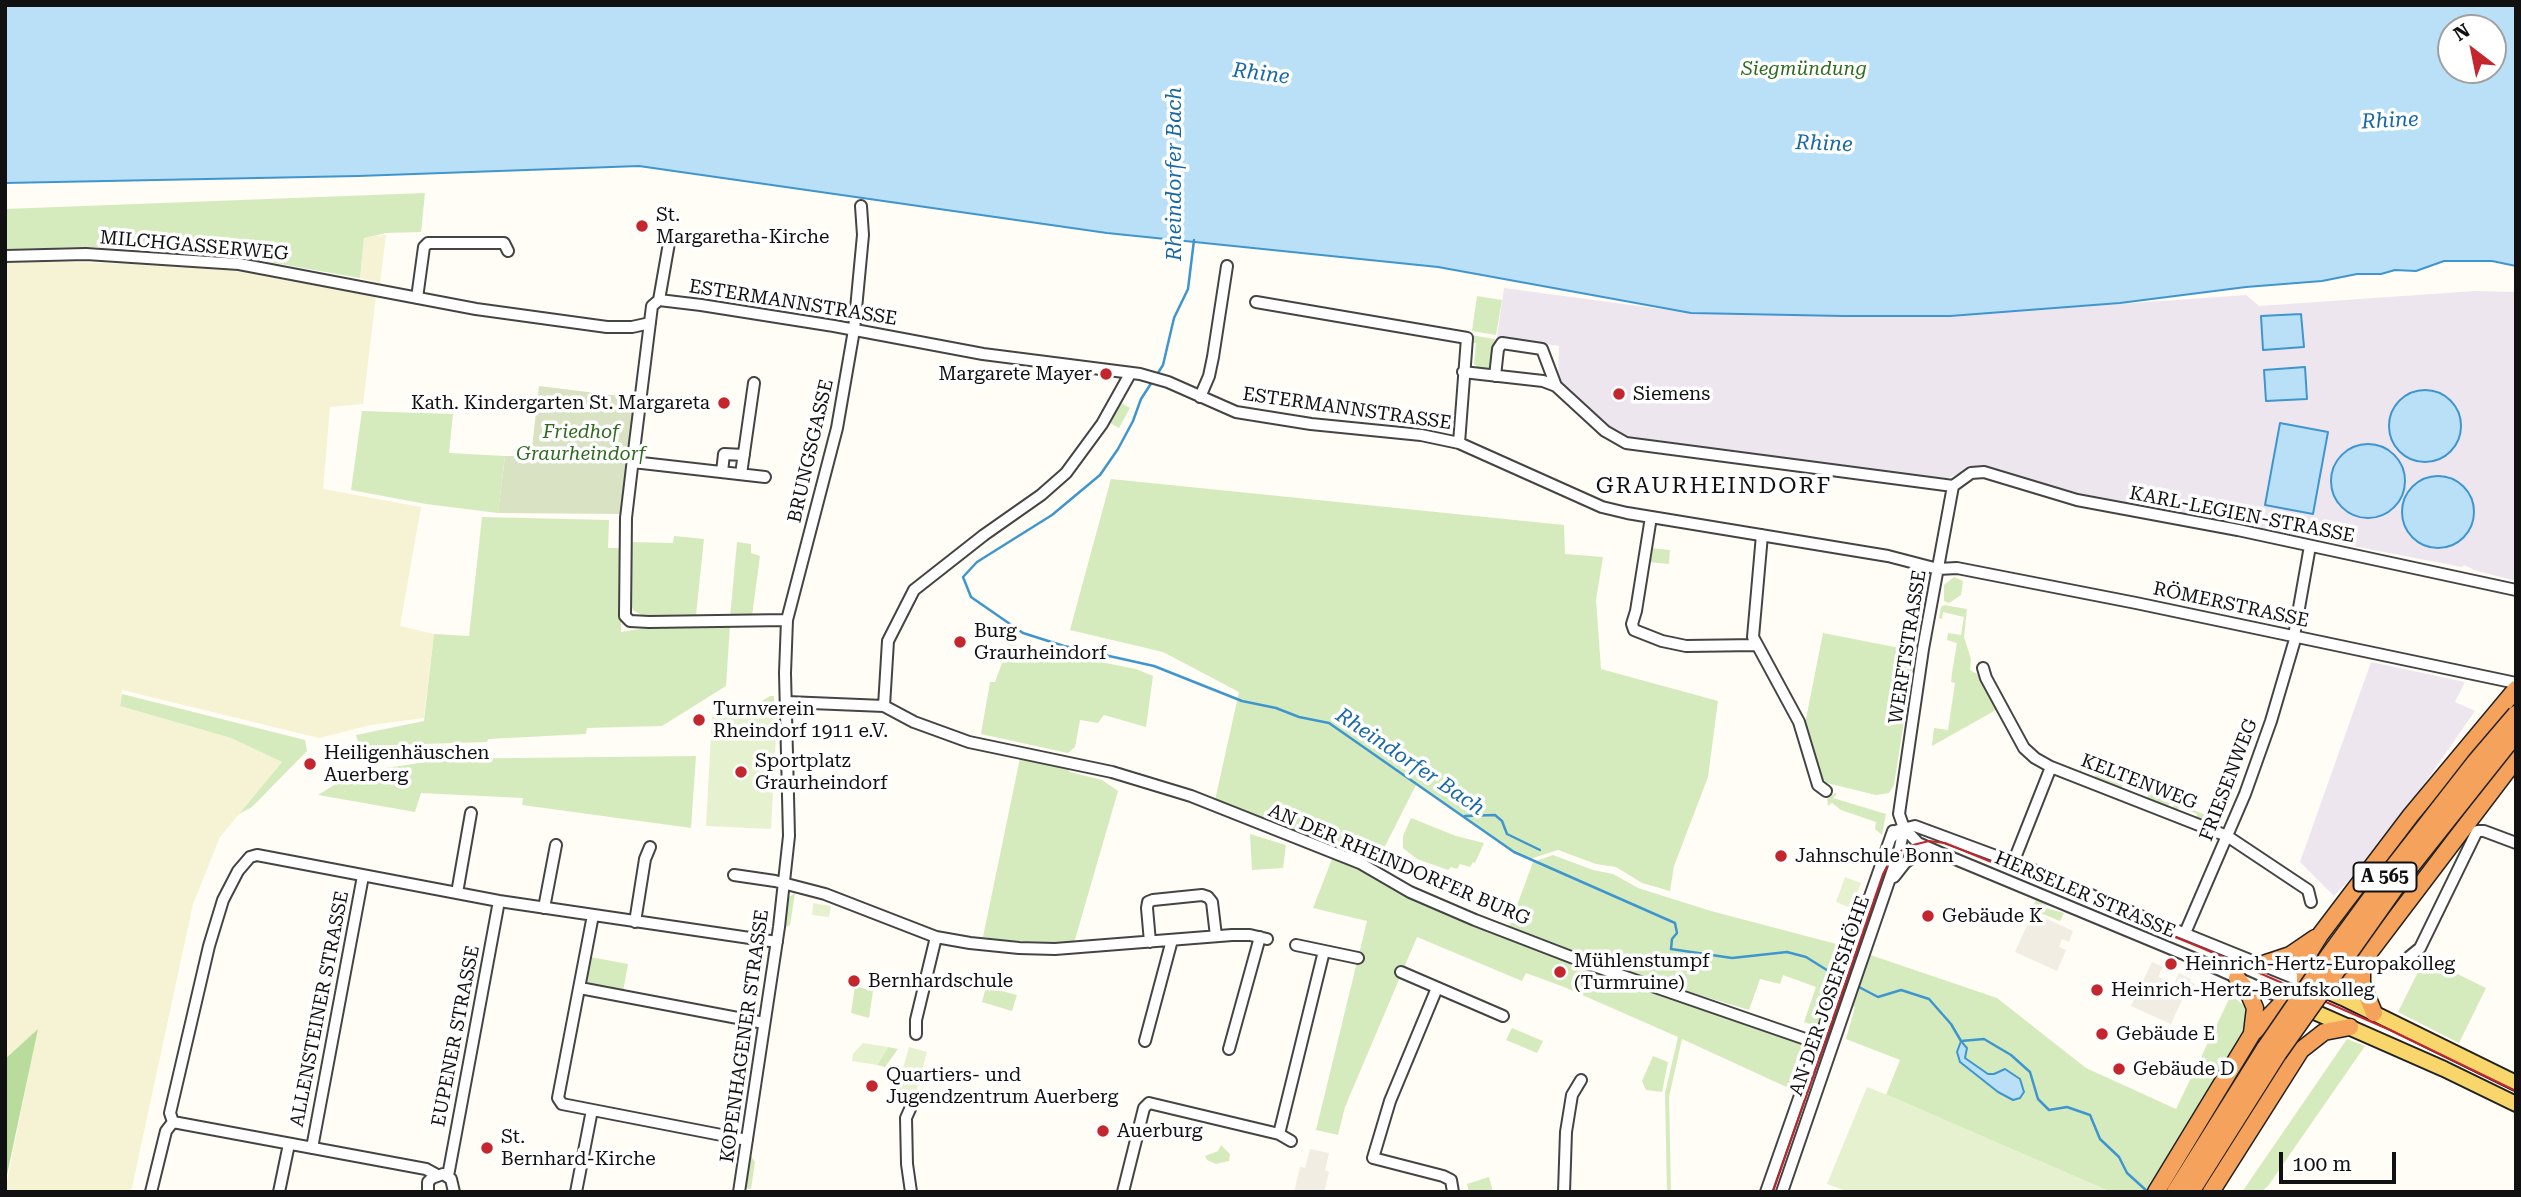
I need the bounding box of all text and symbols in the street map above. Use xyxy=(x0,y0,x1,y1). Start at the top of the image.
north arrow xyxy=(2437,14,2507,84)
text: N xyxy=(2449,19,2474,46)
water label: Rhine xyxy=(1231,58,1291,90)
park label: Siegmündung xyxy=(1741,58,1867,80)
water label: Rheindorfer Bach xyxy=(1162,87,1188,261)
water label: Rhine xyxy=(2361,107,2419,135)
water label: Rhine xyxy=(1795,130,1853,158)
place label: St. Margaretha-Kirche xyxy=(656,204,829,248)
marker: St. Margaretha-Kirche xyxy=(634,218,650,234)
street label: MILCHGASSERWEG xyxy=(99,226,289,266)
street label: ESTERMANNSTRASSE xyxy=(687,275,899,331)
place label: Margarete Mayer xyxy=(938,363,1092,385)
marker: Margarete Mayer xyxy=(1098,366,1114,382)
street label: BRUNGSGASSE xyxy=(783,377,839,525)
street label: ESTERMANNSTRASSE xyxy=(1241,383,1453,435)
place label: Siemens xyxy=(1633,383,1710,405)
marker: Siemens xyxy=(1611,386,1627,402)
place label: Kath. Kindergarten St. Margareta xyxy=(411,392,710,414)
marker: Kath. Kindergarten St. Margareta xyxy=(716,395,732,411)
park label: Friedhof Graurheindorf xyxy=(516,421,646,465)
district label: GRAURHEINDORF xyxy=(1597,472,1831,500)
street label: KARL-LEGIEN-STRASSE xyxy=(2127,482,2357,548)
street label: WERFTSTRASSE xyxy=(1885,568,1931,726)
street label: RÖMERSTRASSE xyxy=(2151,577,2311,633)
place label: Burg Graurheindorf xyxy=(974,620,1106,664)
marker: Burg Graurheindorf xyxy=(952,634,968,650)
place label: Turnverein Rheindorf 1911 e.V. xyxy=(713,698,888,742)
water label: Rheindorfer Bach xyxy=(1331,703,1489,821)
marker: Turnverein Rheindorf 1911 e.V. xyxy=(691,712,707,728)
street label: FRIESENWEG xyxy=(2195,716,2263,844)
place label: Heiligenhäuschen Auerberg xyxy=(324,742,490,786)
street label: KELTENWEG xyxy=(2078,749,2200,815)
place label: Sportplatz Graurheindorf xyxy=(755,750,887,794)
marker: Heiligenhäuschen Auerberg xyxy=(302,756,318,772)
marker: Sportplatz Graurheindorf xyxy=(733,764,749,780)
street label: AN DER RHEINDORFER BURG xyxy=(1265,799,1533,931)
place label: Jahnschule Bonn xyxy=(1795,845,1954,867)
street label: HERSELER STRASSE xyxy=(1991,847,2179,943)
marker: Jahnschule Bonn xyxy=(1773,848,1789,864)
road number: A 565 xyxy=(2354,862,2416,892)
street label: ALLENSTEINER STRASSE xyxy=(286,889,354,1129)
street label: AN DER JOSEFSHÖHE xyxy=(1785,893,1875,1099)
place label: Gebäude K xyxy=(1942,905,2043,927)
street label: KOPENHAGENER STRASSE xyxy=(716,908,774,1164)
marker: Gebäude K xyxy=(1920,908,1936,924)
street label: EUPENER STRASSE xyxy=(427,943,485,1129)
place label: Mühlenstumpf (Turmruine) xyxy=(1574,950,1709,994)
place label: Heinrich-Hertz-Europakolleg xyxy=(2185,953,2455,975)
marker: Heinrich-Hertz-Europakolleg xyxy=(2163,956,2179,972)
marker: Mühlenstumpf (Turmruine) xyxy=(1552,964,1568,980)
place label: Bernhardschule xyxy=(868,970,1013,992)
marker: Bernhardschule xyxy=(846,973,862,989)
place label: Heinrich-Hertz-Berufskolleg xyxy=(2111,979,2374,1001)
marker: Heinrich-Hertz-Berufskolleg xyxy=(2089,982,2105,998)
place label: Gebäude E xyxy=(2116,1023,2215,1045)
marker: Gebäude E xyxy=(2094,1026,2110,1042)
place label: Gebäude D xyxy=(2133,1058,2235,1080)
marker: Gebäude D xyxy=(2111,1061,2127,1077)
place label: Quartiers- und Jugendzentrum Auerberg xyxy=(886,1064,1118,1108)
marker: Quartiers- und Jugendzentrum Auerberg xyxy=(864,1078,880,1094)
place label: Auerburg xyxy=(1117,1120,1203,1142)
marker: Auerburg xyxy=(1095,1123,1111,1139)
place label: St. Bernhard-Kirche xyxy=(501,1126,656,1170)
scale bar xyxy=(2283,1138,2400,1182)
marker: St. Bernhard-Kirche xyxy=(479,1140,495,1156)
text: 100 m xyxy=(2292,1152,2352,1176)

